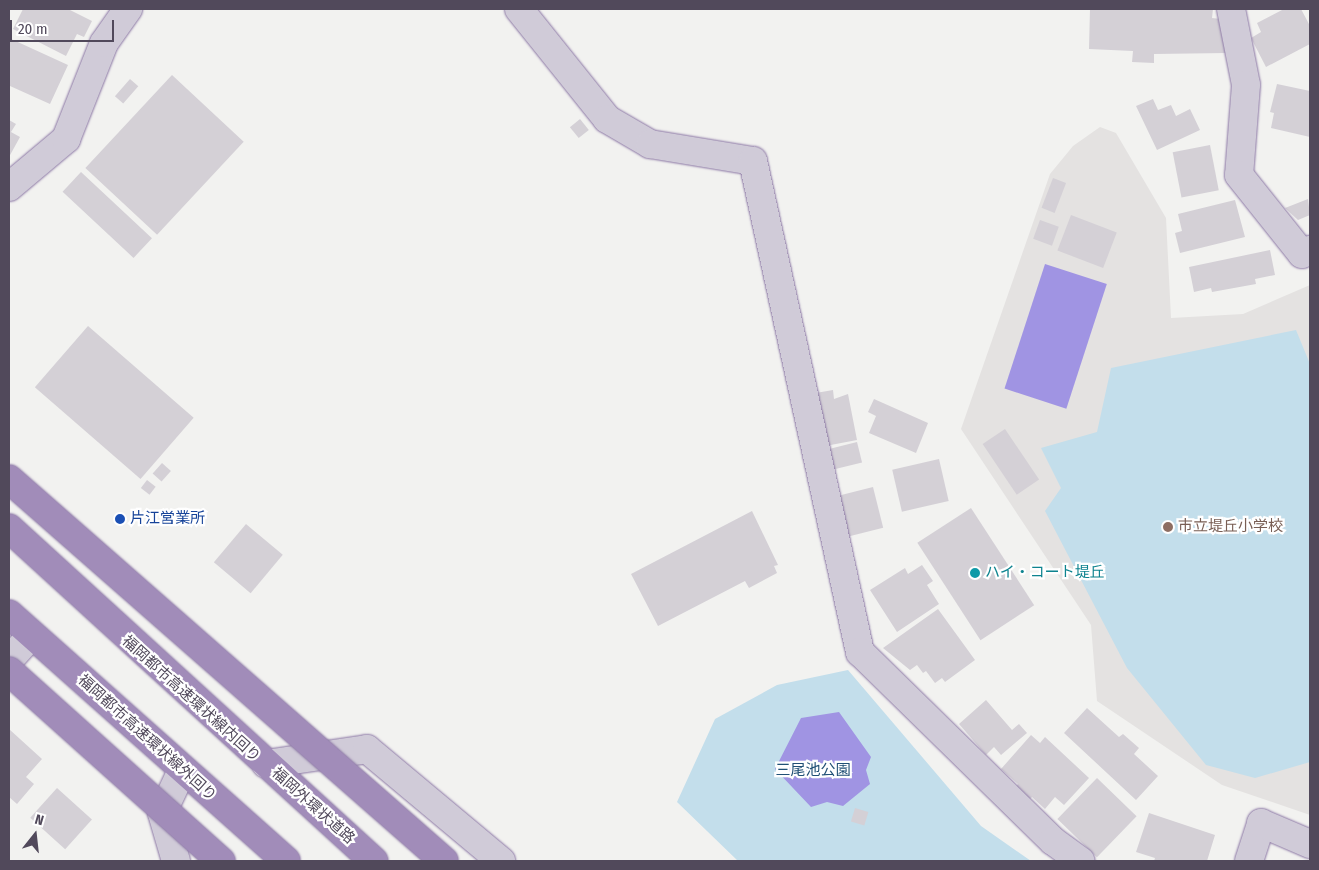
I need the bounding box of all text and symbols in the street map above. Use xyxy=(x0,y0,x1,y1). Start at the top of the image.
scale bar xyxy=(12,10,116,42)
text: 20 m xyxy=(18,20,48,38)
place label: 片江営業所 xyxy=(130,510,205,528)
marker: 片江営業所 xyxy=(114,513,126,525)
place label: 市立堤丘小学校 xyxy=(1178,518,1283,536)
marker: 市立堤丘小学校 xyxy=(1162,521,1174,533)
place label: ハイ・コート堤丘 xyxy=(985,564,1105,582)
marker: ハイ・コート堤丘 xyxy=(969,567,981,579)
street label: 福岡都市高速環状線内回り xyxy=(118,632,264,766)
street label: 福岡都市高速環状線外回り xyxy=(74,671,220,805)
park label: 三尾池公園 xyxy=(776,762,850,780)
street label: 福岡外環状道路 xyxy=(268,764,358,848)
north arrow xyxy=(10,810,60,860)
text: N xyxy=(33,811,46,829)

